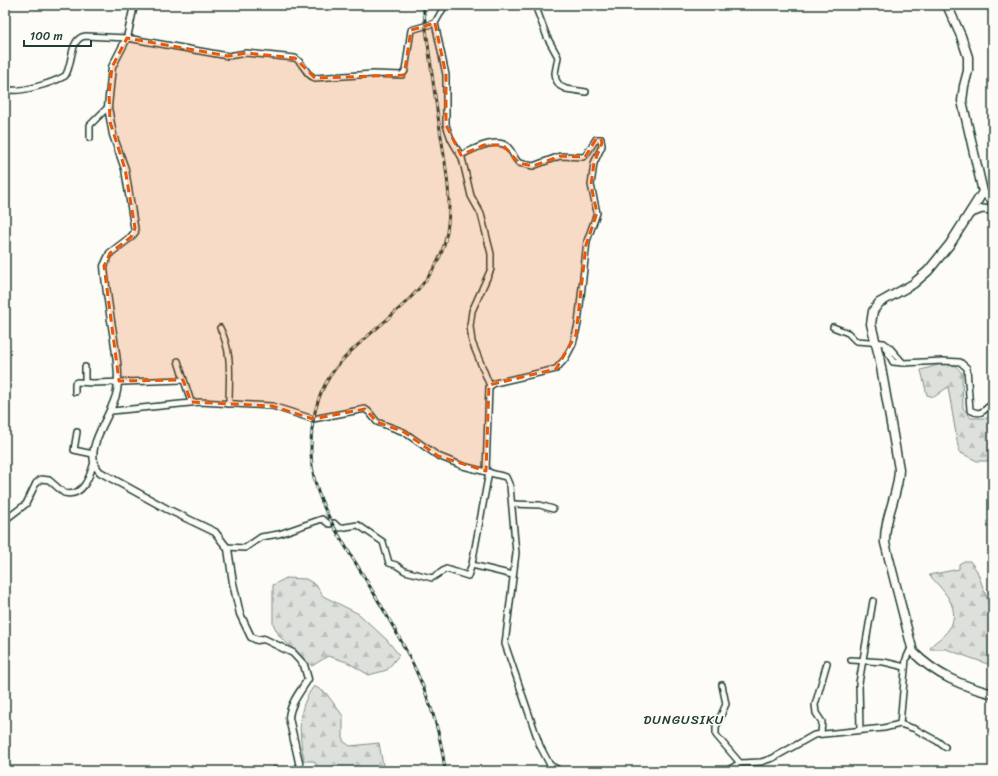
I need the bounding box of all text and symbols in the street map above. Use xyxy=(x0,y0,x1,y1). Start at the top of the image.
scale bar xyxy=(24,22,91,48)
text: 100 m xyxy=(30,25,63,47)
district label: DUNGUSIKU xyxy=(644,708,724,731)

